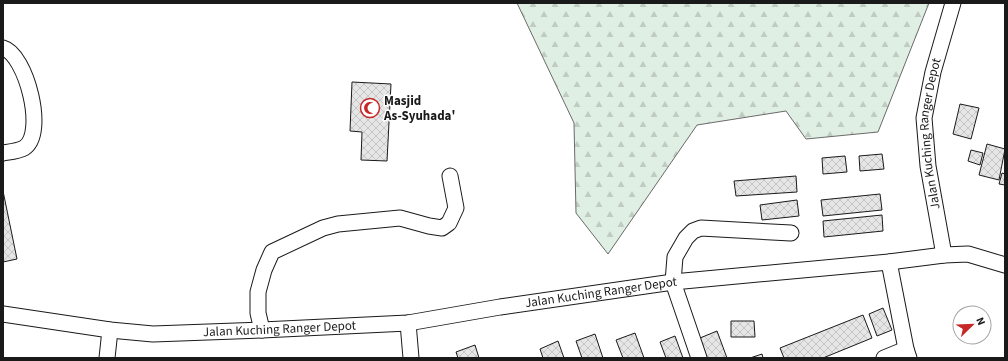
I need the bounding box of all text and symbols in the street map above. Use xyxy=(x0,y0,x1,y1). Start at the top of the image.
street label: Jalan Kuching Ranger Depot xyxy=(915,55,946,211)
place label: Masjid As-Syuhada' xyxy=(383,92,455,125)
mosque icon: Masjid As-Syuhada' xyxy=(359,97,381,119)
street label: Jalan Kuching Ranger Depot xyxy=(524,273,678,312)
north arrow xyxy=(952,305,992,345)
text: N xyxy=(972,315,989,328)
street label: Jalan Kuching Ranger Depot xyxy=(203,316,357,341)

